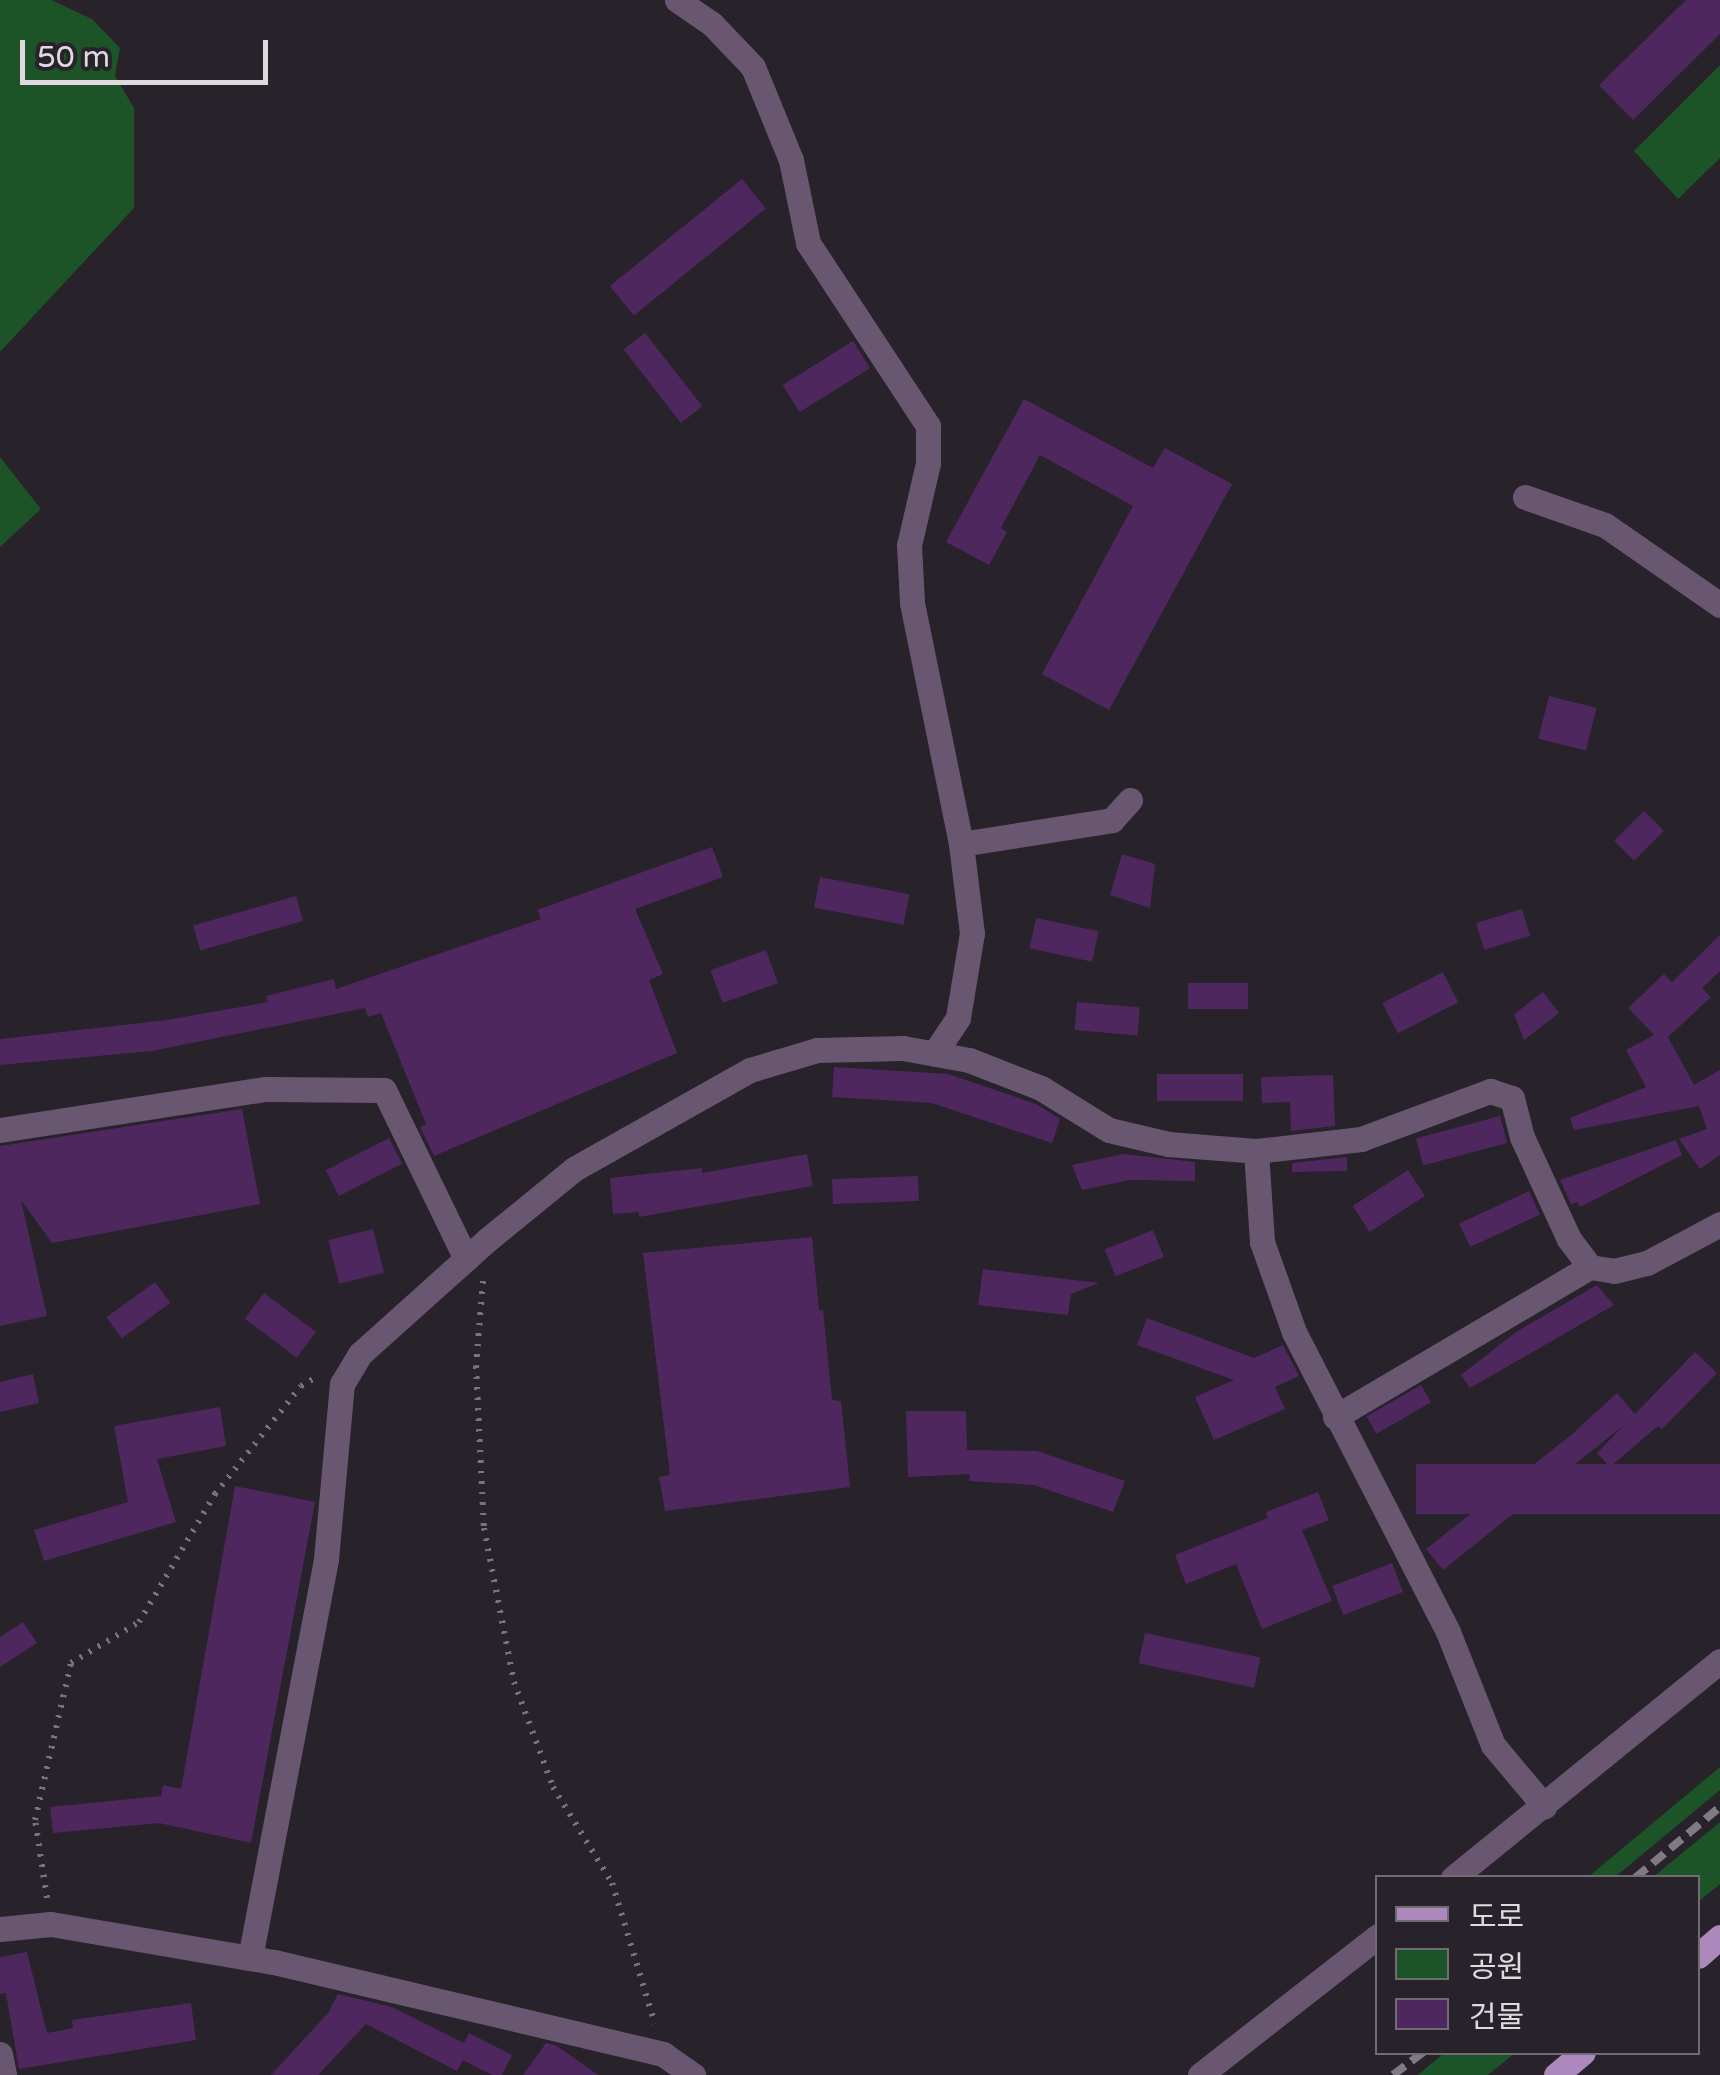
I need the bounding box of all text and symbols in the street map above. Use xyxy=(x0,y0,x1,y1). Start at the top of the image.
scale bar xyxy=(25,20,272,82)
text: 50 m xyxy=(37,39,110,76)
legend xyxy=(1375,1875,1700,2055)
text: 도로 xyxy=(1469,1899,1524,1936)
text: 공원 xyxy=(1469,1949,1524,1986)
text: 건물 xyxy=(1469,1999,1524,2036)

